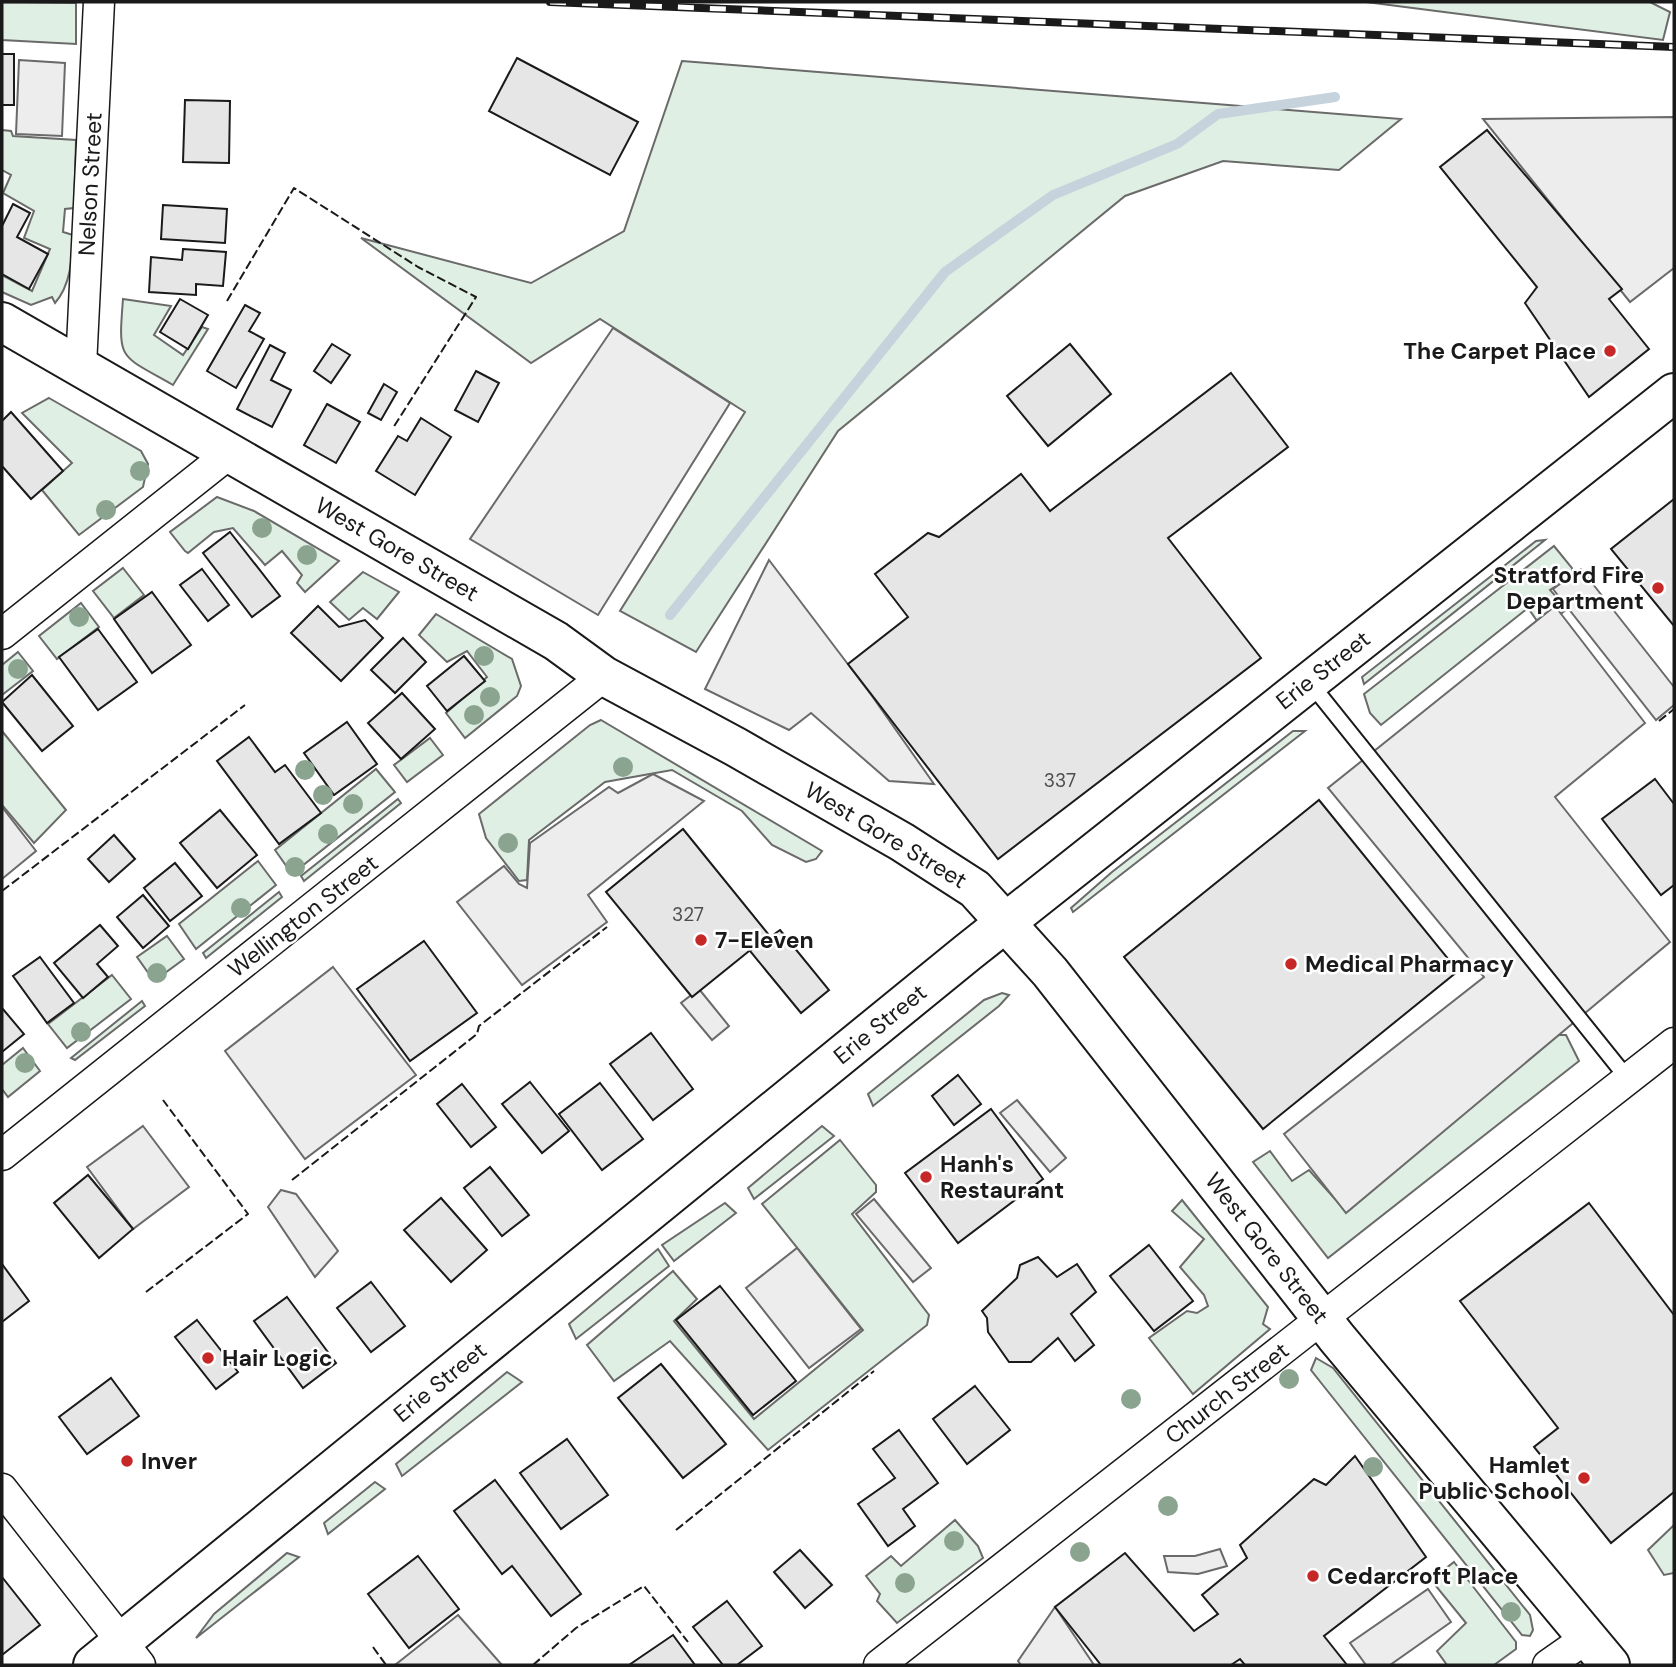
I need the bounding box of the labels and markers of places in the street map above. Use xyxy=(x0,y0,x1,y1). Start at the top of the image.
place label: The Carpet Place xyxy=(1403,336,1596,366)
marker: The Carpet Place xyxy=(1602,343,1618,359)
place label: Stratford Fire Department xyxy=(1493,560,1644,616)
marker: Stratford Fire Department xyxy=(1650,580,1666,596)
place label: 7-Eleven xyxy=(715,925,814,955)
marker: 7-Eleven xyxy=(693,932,709,948)
place label: Medical Pharmacy xyxy=(1305,949,1514,979)
marker: Medical Pharmacy xyxy=(1283,956,1299,972)
place label: Hanh's Restaurant xyxy=(940,1149,1064,1205)
marker: Hanh's Restaurant xyxy=(918,1169,934,1185)
place label: Hair Logic xyxy=(222,1343,333,1373)
marker: Hair Logic xyxy=(200,1350,216,1366)
place label: Inver xyxy=(141,1446,197,1476)
place label: Hamlet Public School xyxy=(1419,1450,1570,1506)
marker: Inver xyxy=(119,1453,135,1469)
marker: Hamlet Public School xyxy=(1576,1470,1592,1486)
place label: Cedarcroft Place xyxy=(1327,1561,1518,1591)
marker: Cedarcroft Place xyxy=(1305,1568,1321,1584)

